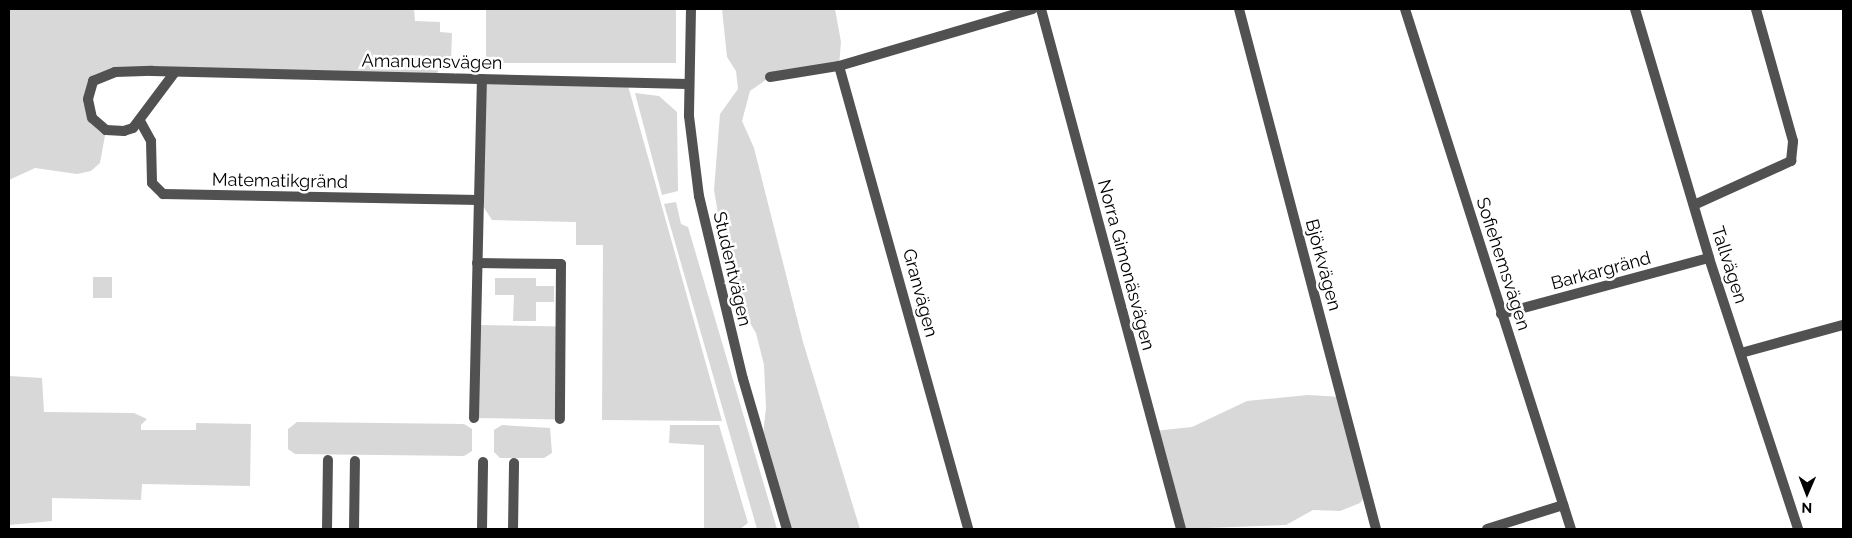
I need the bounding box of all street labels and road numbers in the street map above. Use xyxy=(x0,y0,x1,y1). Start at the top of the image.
street label: Amanuensvägen xyxy=(362,50,502,74)
street label: Matematikgränd xyxy=(212,169,348,193)
street label: Norra Gimonäsvägen xyxy=(1093,177,1159,353)
street label: Sofiehemsvägen xyxy=(1471,195,1535,333)
street label: Studentvägen xyxy=(708,210,756,328)
street label: Björkvägen xyxy=(1300,217,1346,313)
street label: Tallvägen xyxy=(1706,224,1752,306)
street label: Granvägen xyxy=(898,246,942,340)
street label: Barkargränd xyxy=(1549,247,1653,295)

